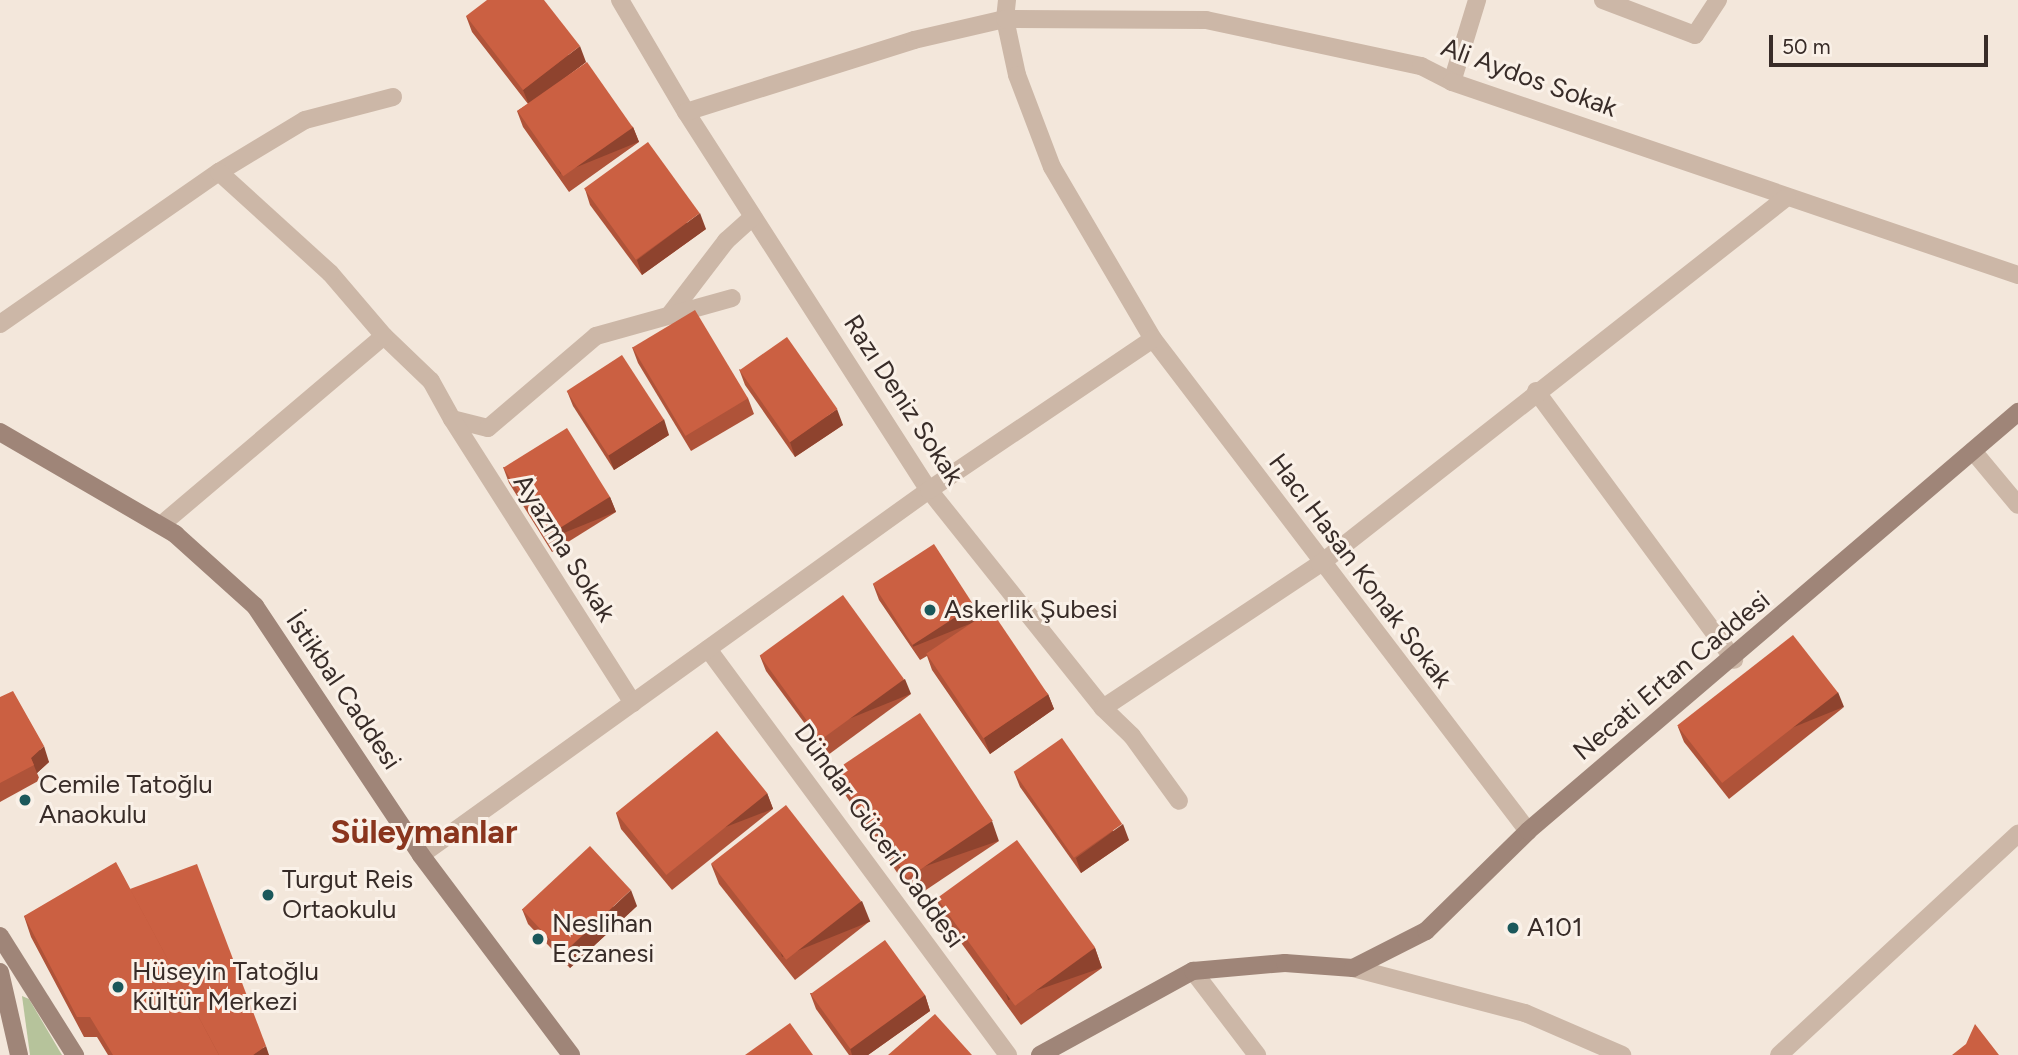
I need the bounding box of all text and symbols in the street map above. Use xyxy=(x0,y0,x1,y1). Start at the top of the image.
scale bar xyxy=(1773,21,1992,65)
street label: Ali Aydos Sokak xyxy=(1437,32,1621,124)
text: 50 m xyxy=(1782,34,1831,59)
street label: Razı Deniz Sokak xyxy=(837,309,969,491)
street label: Hacı Hasan Konak Sokak xyxy=(1262,448,1458,694)
street label: Ayazma Sokak xyxy=(506,469,622,627)
street label: Necati Ertan Caddesi xyxy=(1567,585,1777,767)
place label: Askerlik Şubesi xyxy=(944,594,1118,626)
marker: Askerlik Şubesi xyxy=(922,602,938,618)
street label: İstikbal Caddesi xyxy=(279,606,407,776)
street label: Dündar Güceri Caddesi xyxy=(787,718,971,954)
place label: Cemile Tatoğlu Anaokulu xyxy=(39,769,213,830)
marker: Cemile Tatoğlu Anaokulu xyxy=(17,792,33,808)
district label: Süleymanlar xyxy=(331,812,517,852)
place label: Turgut Reis Ortaokulu xyxy=(282,864,413,926)
marker: Turgut Reis Ortaokulu xyxy=(260,887,276,903)
place label: Neslihan Eczanesi xyxy=(552,908,654,970)
place label: A101 xyxy=(1527,912,1583,944)
marker: A101 xyxy=(1505,920,1521,936)
marker: Neslihan Eczanesi xyxy=(530,931,546,947)
place label: Hüseyin Tatoğlu Kültür Merkezi xyxy=(132,956,319,1018)
marker: Hüseyin Tatoğlu Kültür Merkezi xyxy=(110,979,126,995)

